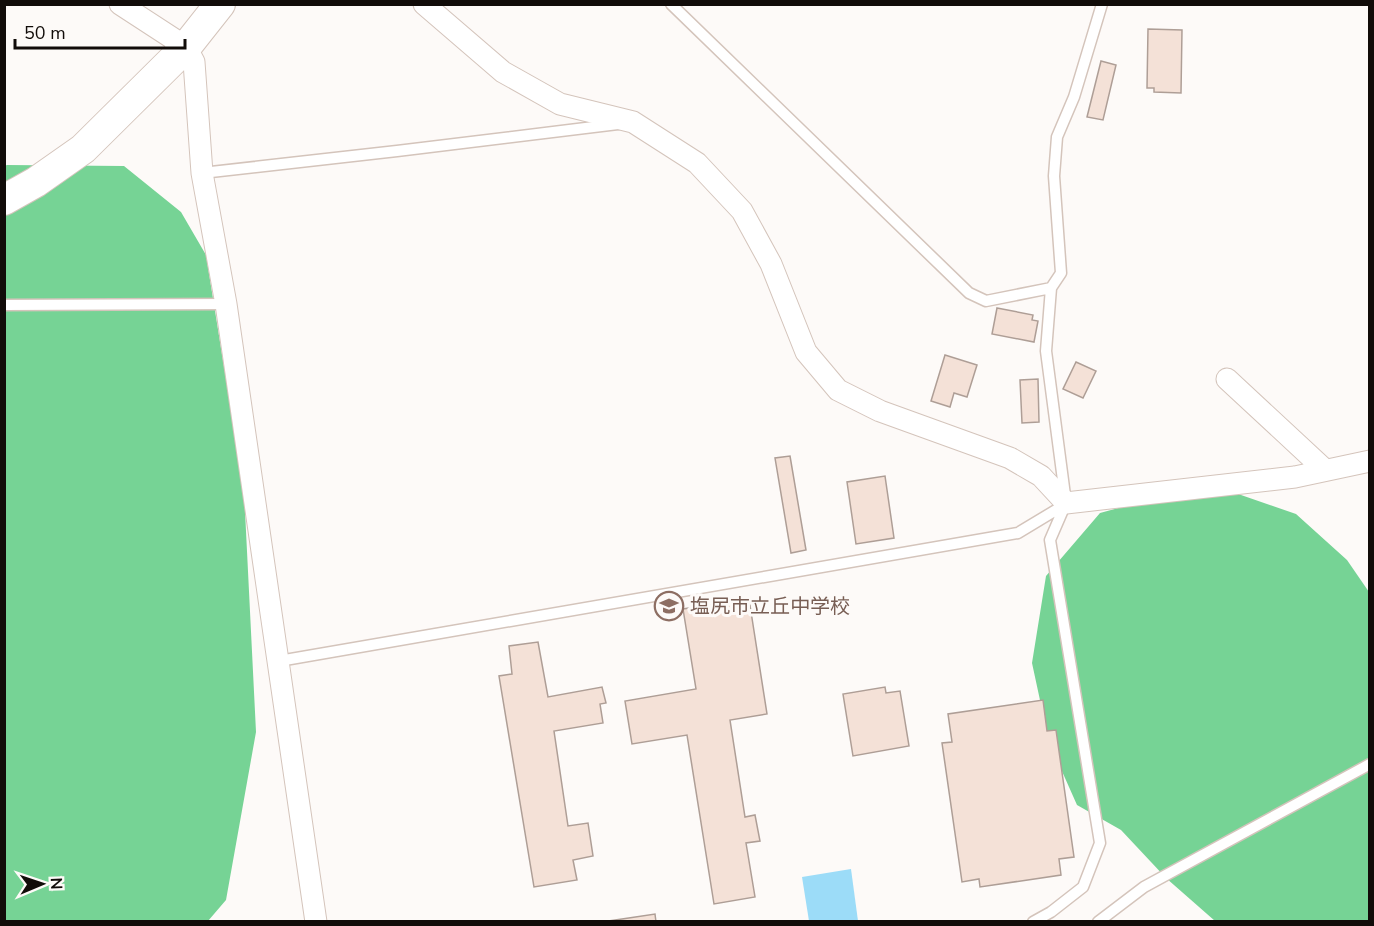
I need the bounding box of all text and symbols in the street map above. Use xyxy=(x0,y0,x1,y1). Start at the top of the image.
scale bar xyxy=(15,12,184,50)
text: 50 m xyxy=(24,21,66,45)
school or university icon: 塩尻市立丘中学校 xyxy=(653,590,685,622)
place label: 塩尻市立丘中学校 xyxy=(690,593,850,620)
north arrow xyxy=(12,854,72,914)
text: N xyxy=(45,877,67,890)

